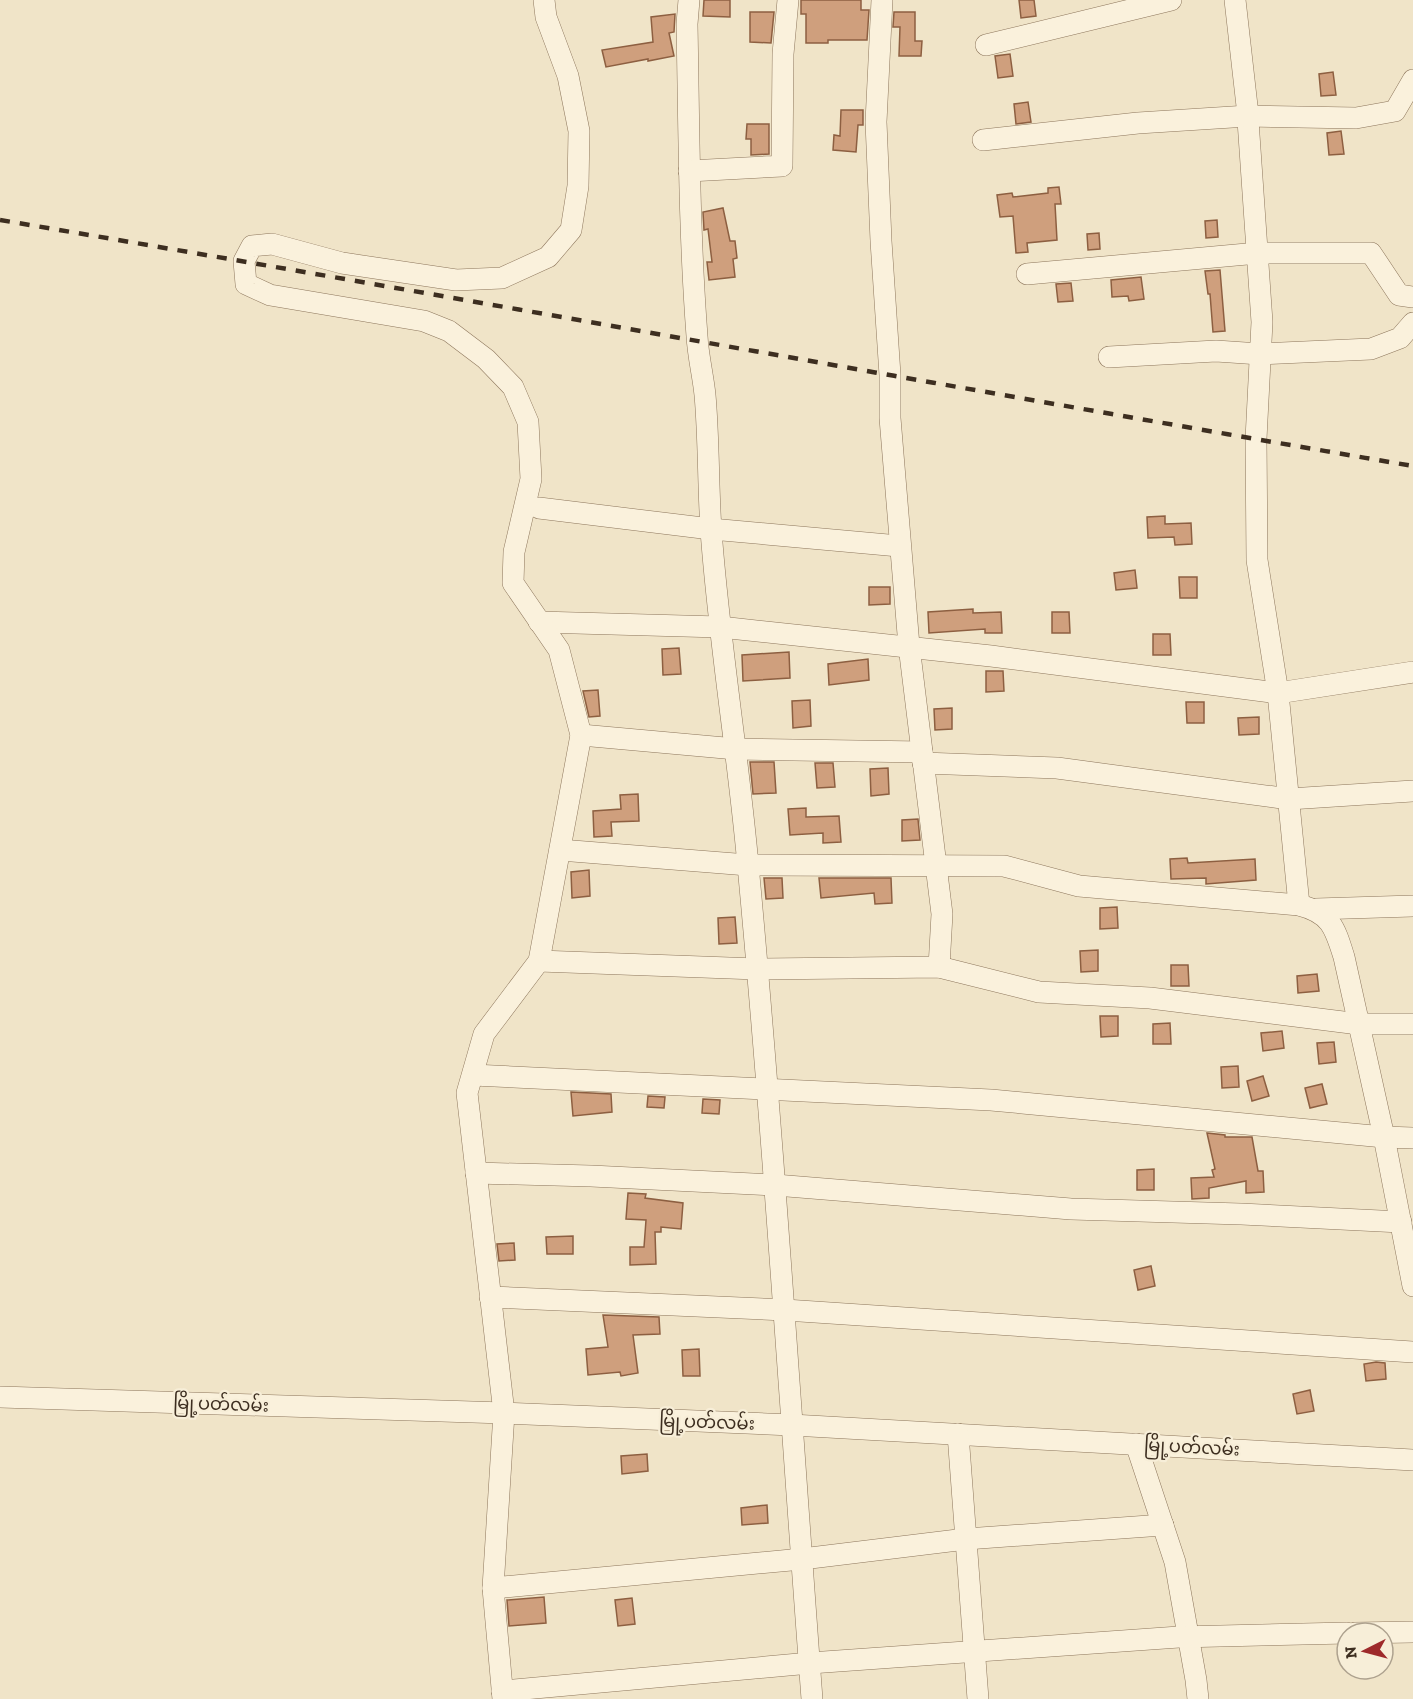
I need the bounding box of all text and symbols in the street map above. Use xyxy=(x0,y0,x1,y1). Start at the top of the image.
street label: မြို့ပတ်လမ်း xyxy=(173,1388,269,1421)
street label: မြို့ပတ်လမ်း xyxy=(659,1406,755,1439)
street label: မြို့ပတ်လမ်း xyxy=(1143,1431,1241,1464)
north arrow xyxy=(1335,1621,1395,1681)
text: N xyxy=(1340,1645,1361,1660)

